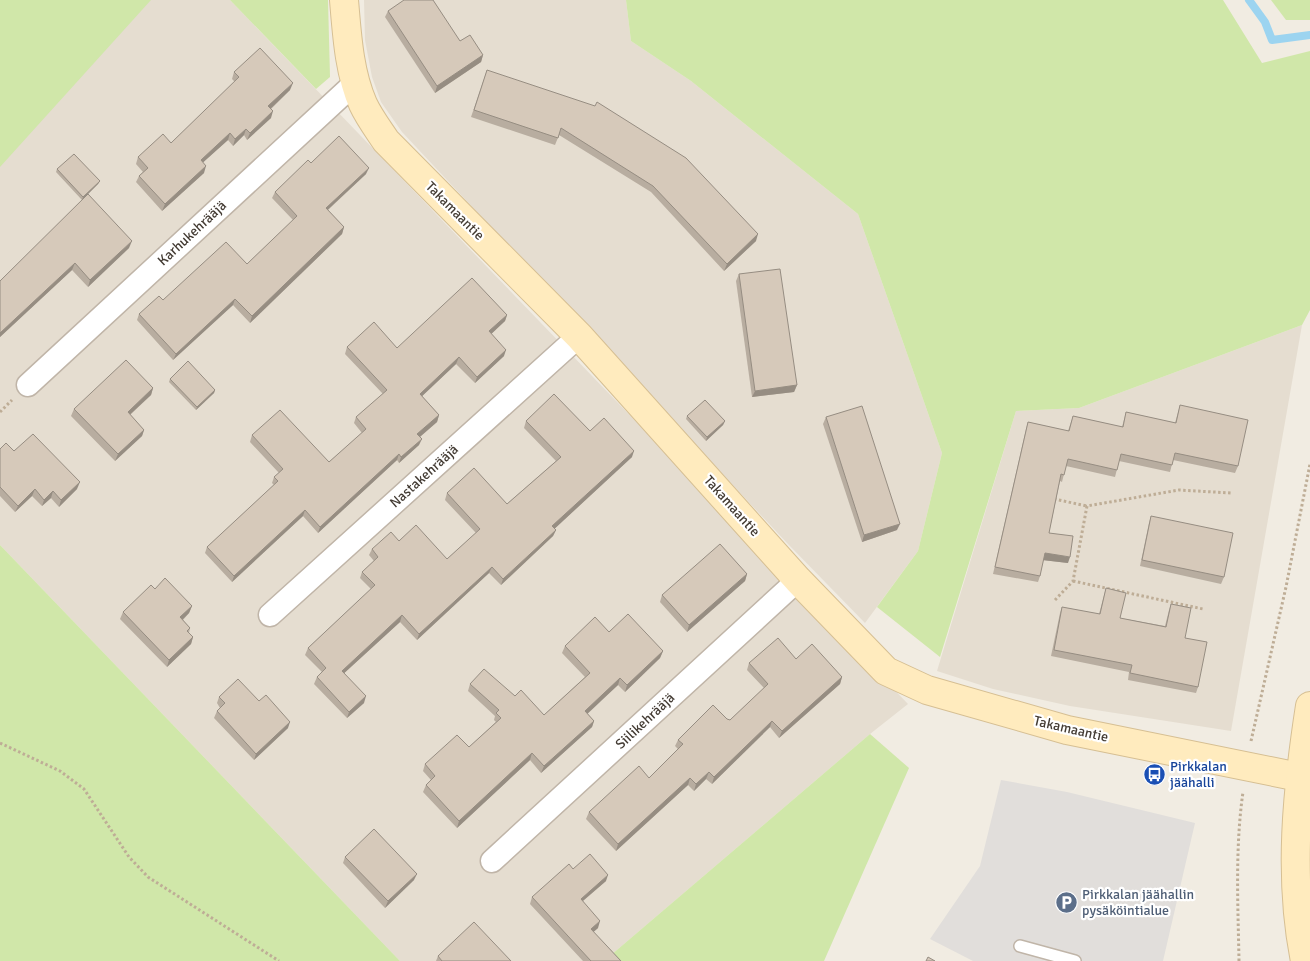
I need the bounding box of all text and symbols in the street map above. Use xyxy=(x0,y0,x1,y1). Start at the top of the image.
street label: Takamaantie xyxy=(422,178,488,244)
street label: Karhukehrääjä xyxy=(154,197,230,269)
street label: Nastakehrääjä xyxy=(386,441,462,511)
street label: Takamaantie xyxy=(700,472,764,540)
street label: Siilikehrääjä xyxy=(612,689,678,753)
street label: Takamaantie xyxy=(1032,712,1110,746)
place label: Pirkkalan jäähalli xyxy=(1170,758,1227,791)
bus stop icon: Pirkkalan jäähalli xyxy=(1142,762,1166,786)
place label: Pirkkalan jäähallin pysäköintialue xyxy=(1082,886,1194,919)
parking icon: Pirkkalan jäähallin pysäköintialue xyxy=(1054,890,1078,914)

